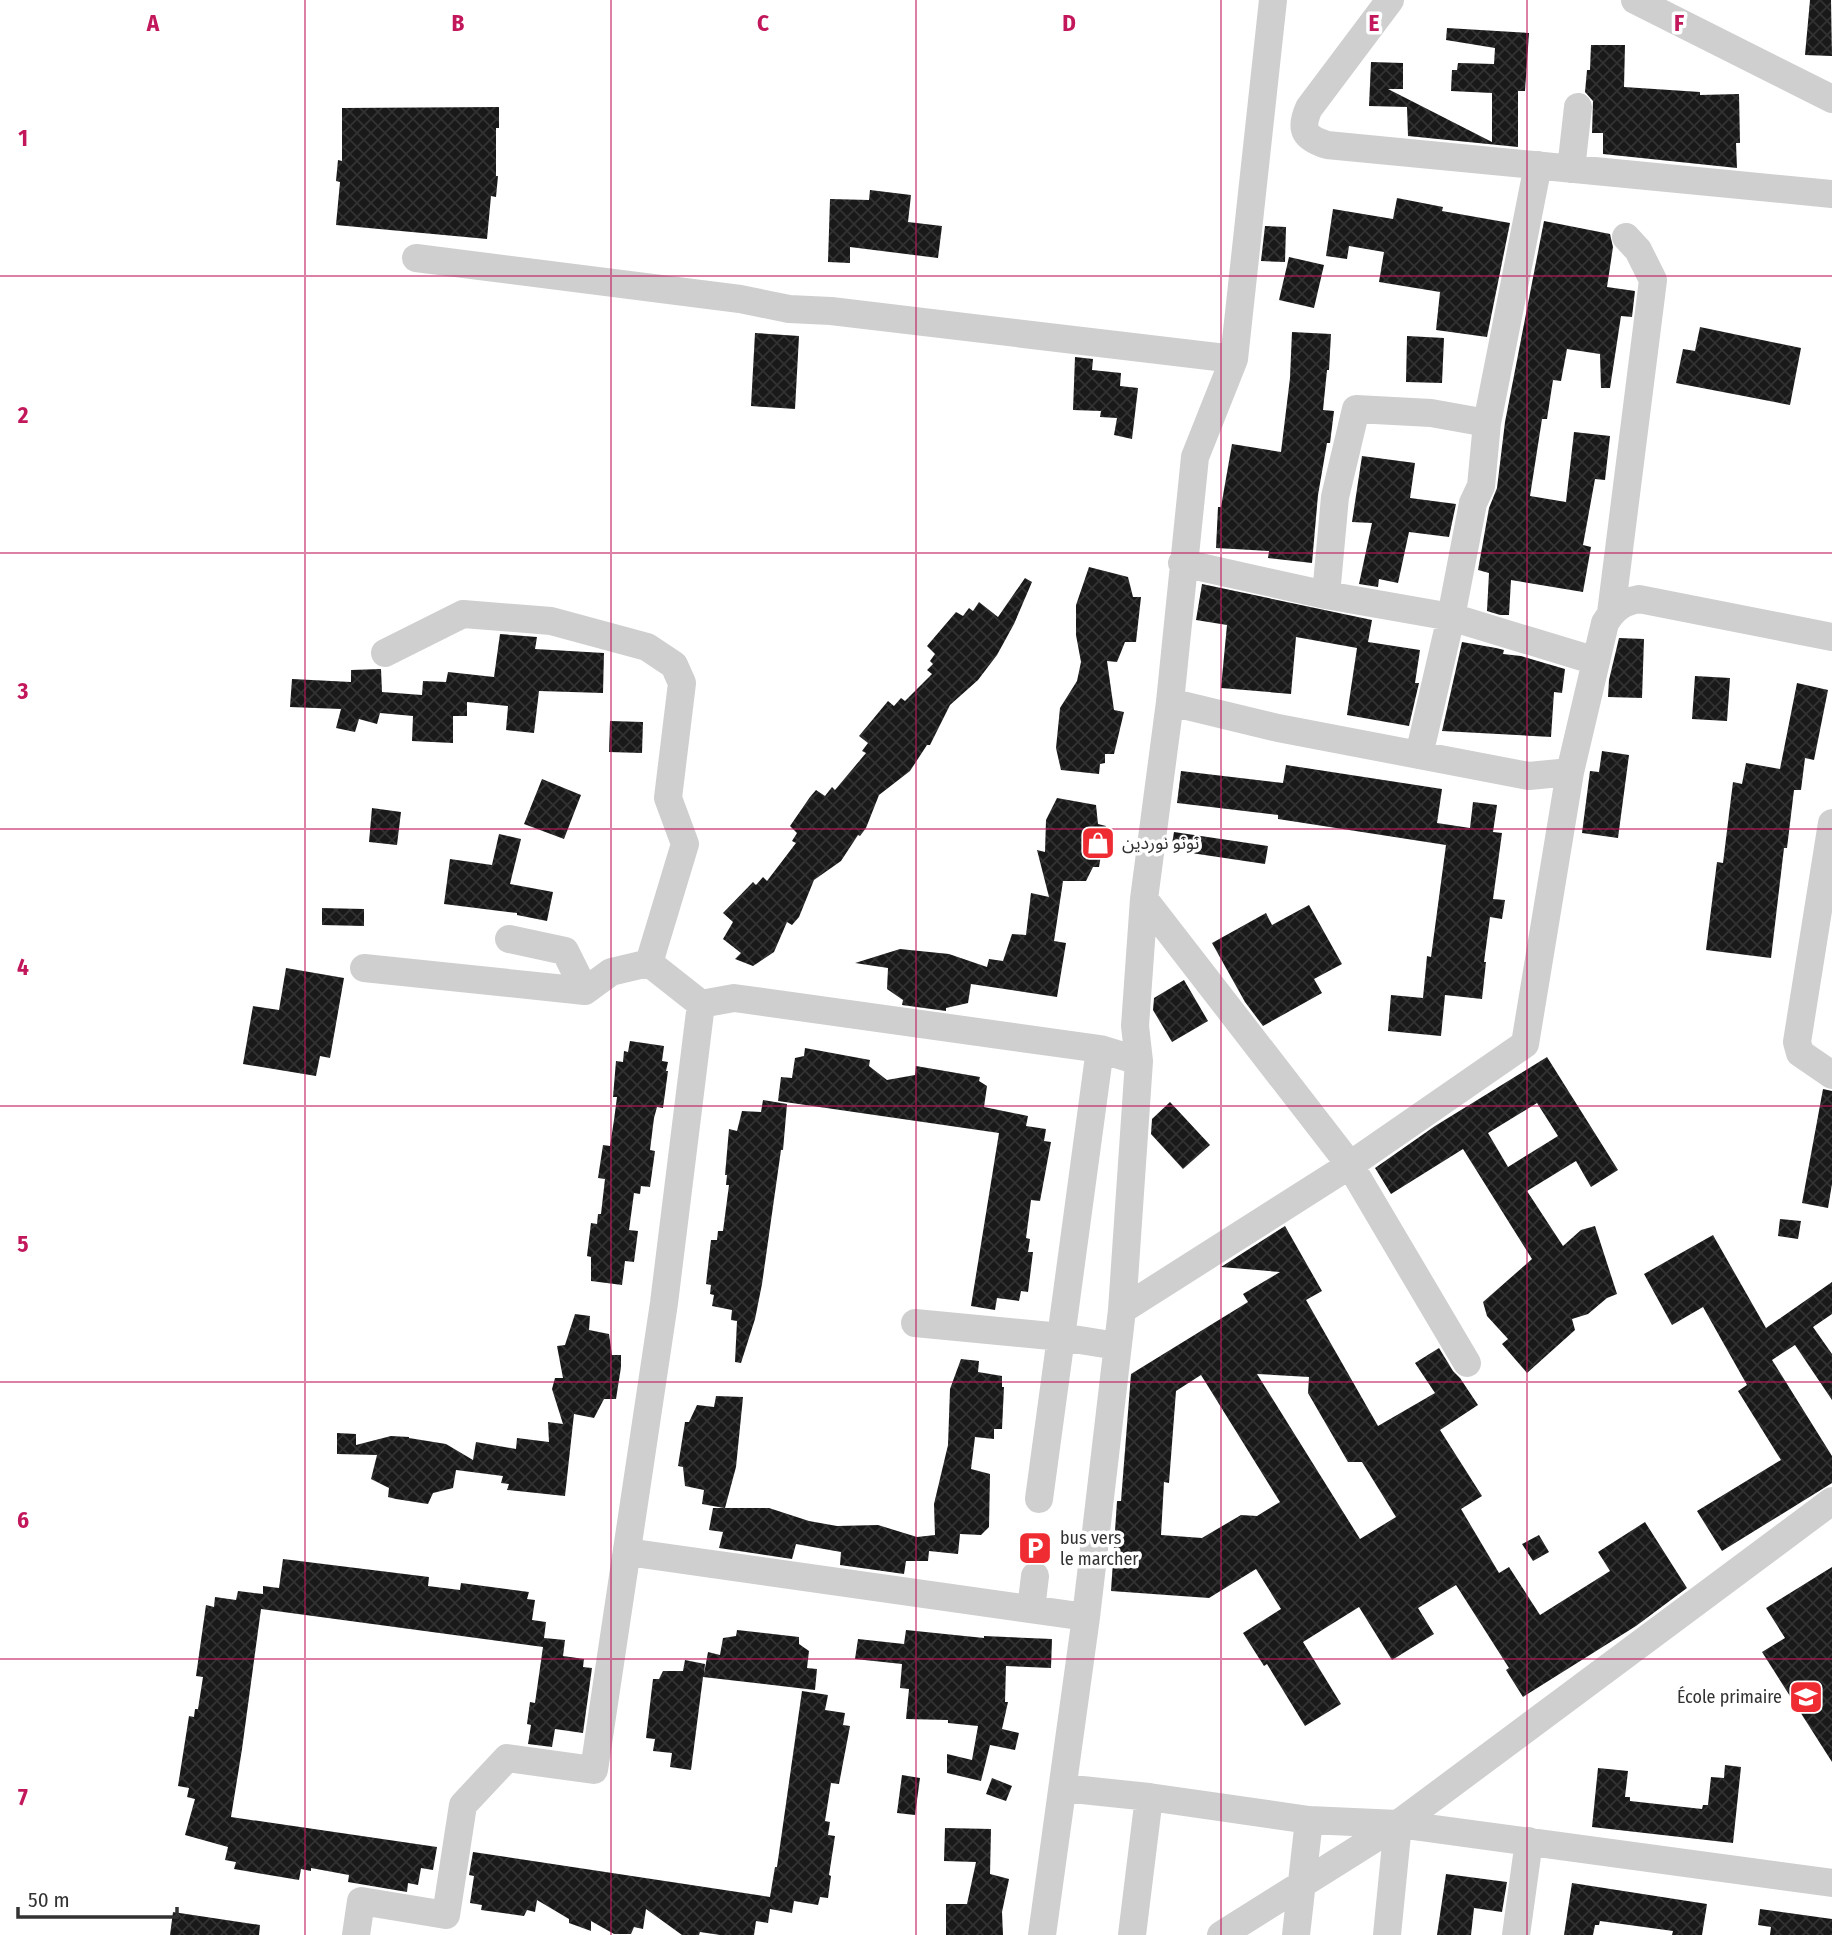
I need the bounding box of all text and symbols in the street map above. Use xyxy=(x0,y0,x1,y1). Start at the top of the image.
text: A xyxy=(146,9,160,37)
text: B xyxy=(452,9,465,37)
text: C xyxy=(757,9,769,37)
text: D xyxy=(1062,9,1076,37)
text: E xyxy=(1369,9,1380,37)
text: F xyxy=(1674,9,1684,37)
text: 1 xyxy=(18,124,28,152)
text: 2 xyxy=(17,401,29,429)
text: 3 xyxy=(17,677,29,705)
shop icon: نونو نوردين xyxy=(1079,824,1117,862)
place label: نونو نوردين xyxy=(1122,832,1199,854)
text: 4 xyxy=(17,953,29,981)
text: 5 xyxy=(17,1230,29,1258)
text: 6 xyxy=(17,1506,29,1534)
place label: bus vers le marcher xyxy=(1060,1527,1139,1570)
parking icon: bus vers le marcher xyxy=(1016,1529,1054,1567)
school or university icon: École primaire xyxy=(1787,1678,1825,1716)
place label: École primaire xyxy=(1677,1685,1782,1708)
text: 7 xyxy=(18,1783,28,1811)
scale bar xyxy=(18,1876,177,1920)
text: 50 m xyxy=(28,1887,70,1913)

